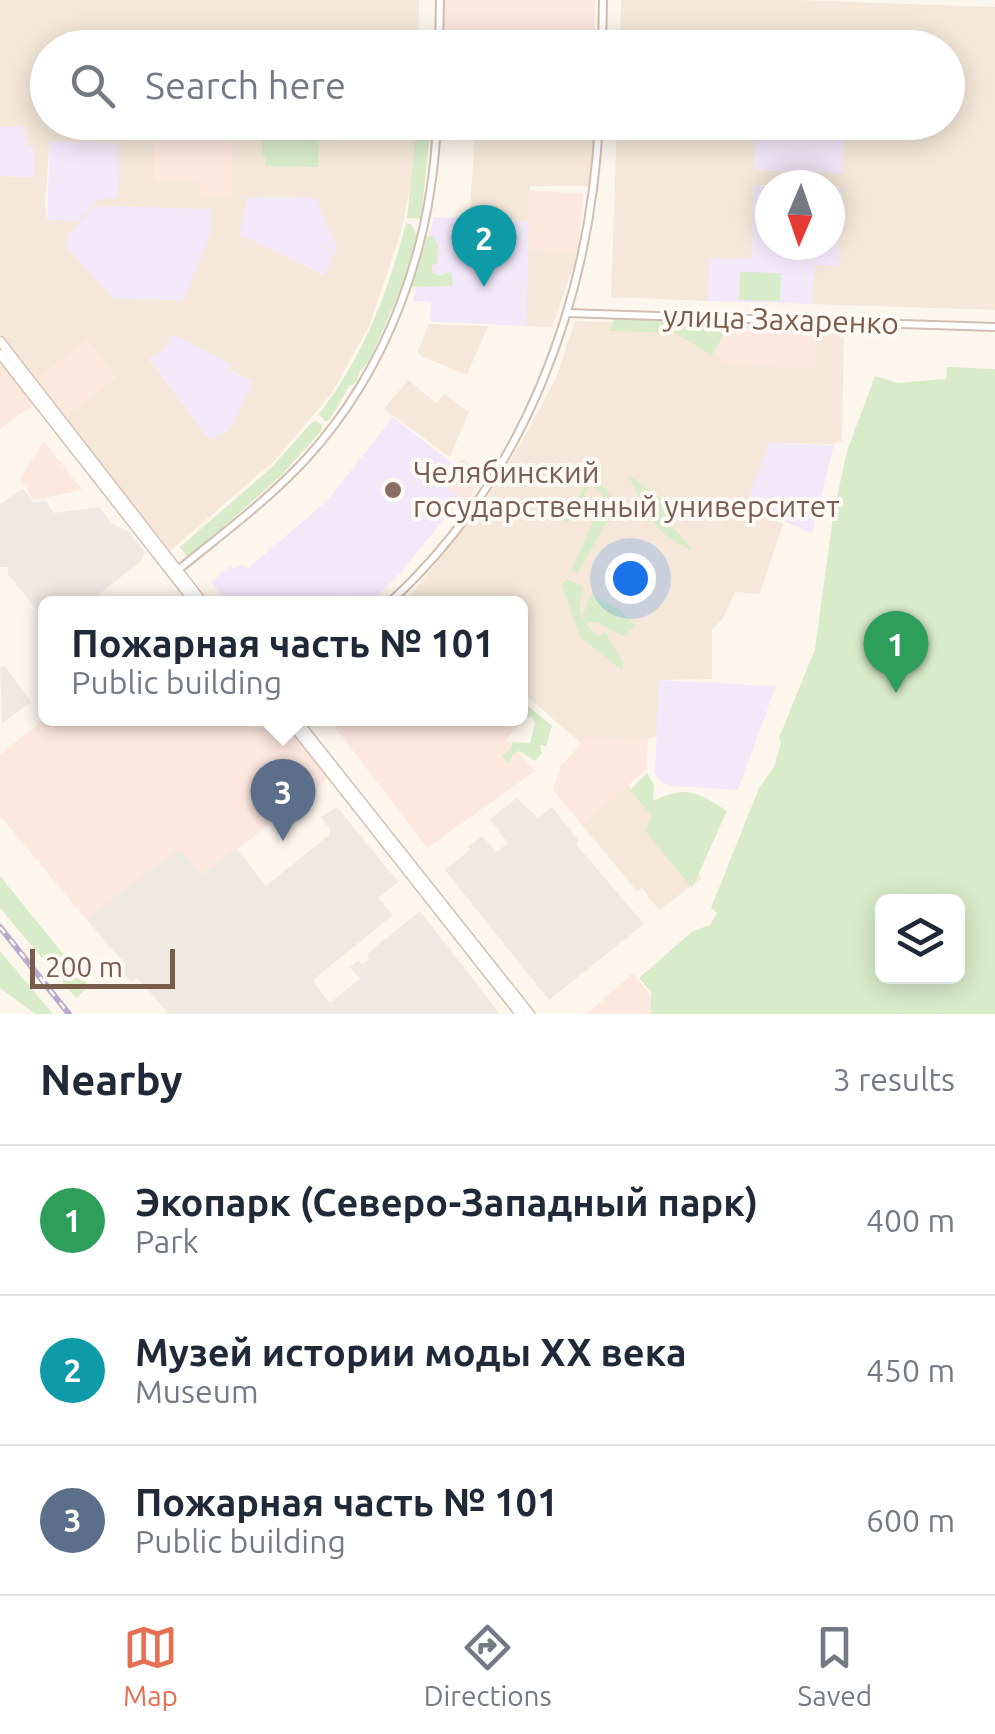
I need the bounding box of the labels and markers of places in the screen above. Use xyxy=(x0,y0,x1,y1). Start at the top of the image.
pin: 2 xyxy=(452,204,516,287)
place label: Челябинский государственный университет xyxy=(413,455,840,523)
marker: Челябинский государственный университет xyxy=(382,479,404,501)
pin: 1 xyxy=(864,610,928,693)
pin: 3 xyxy=(250,758,316,841)

